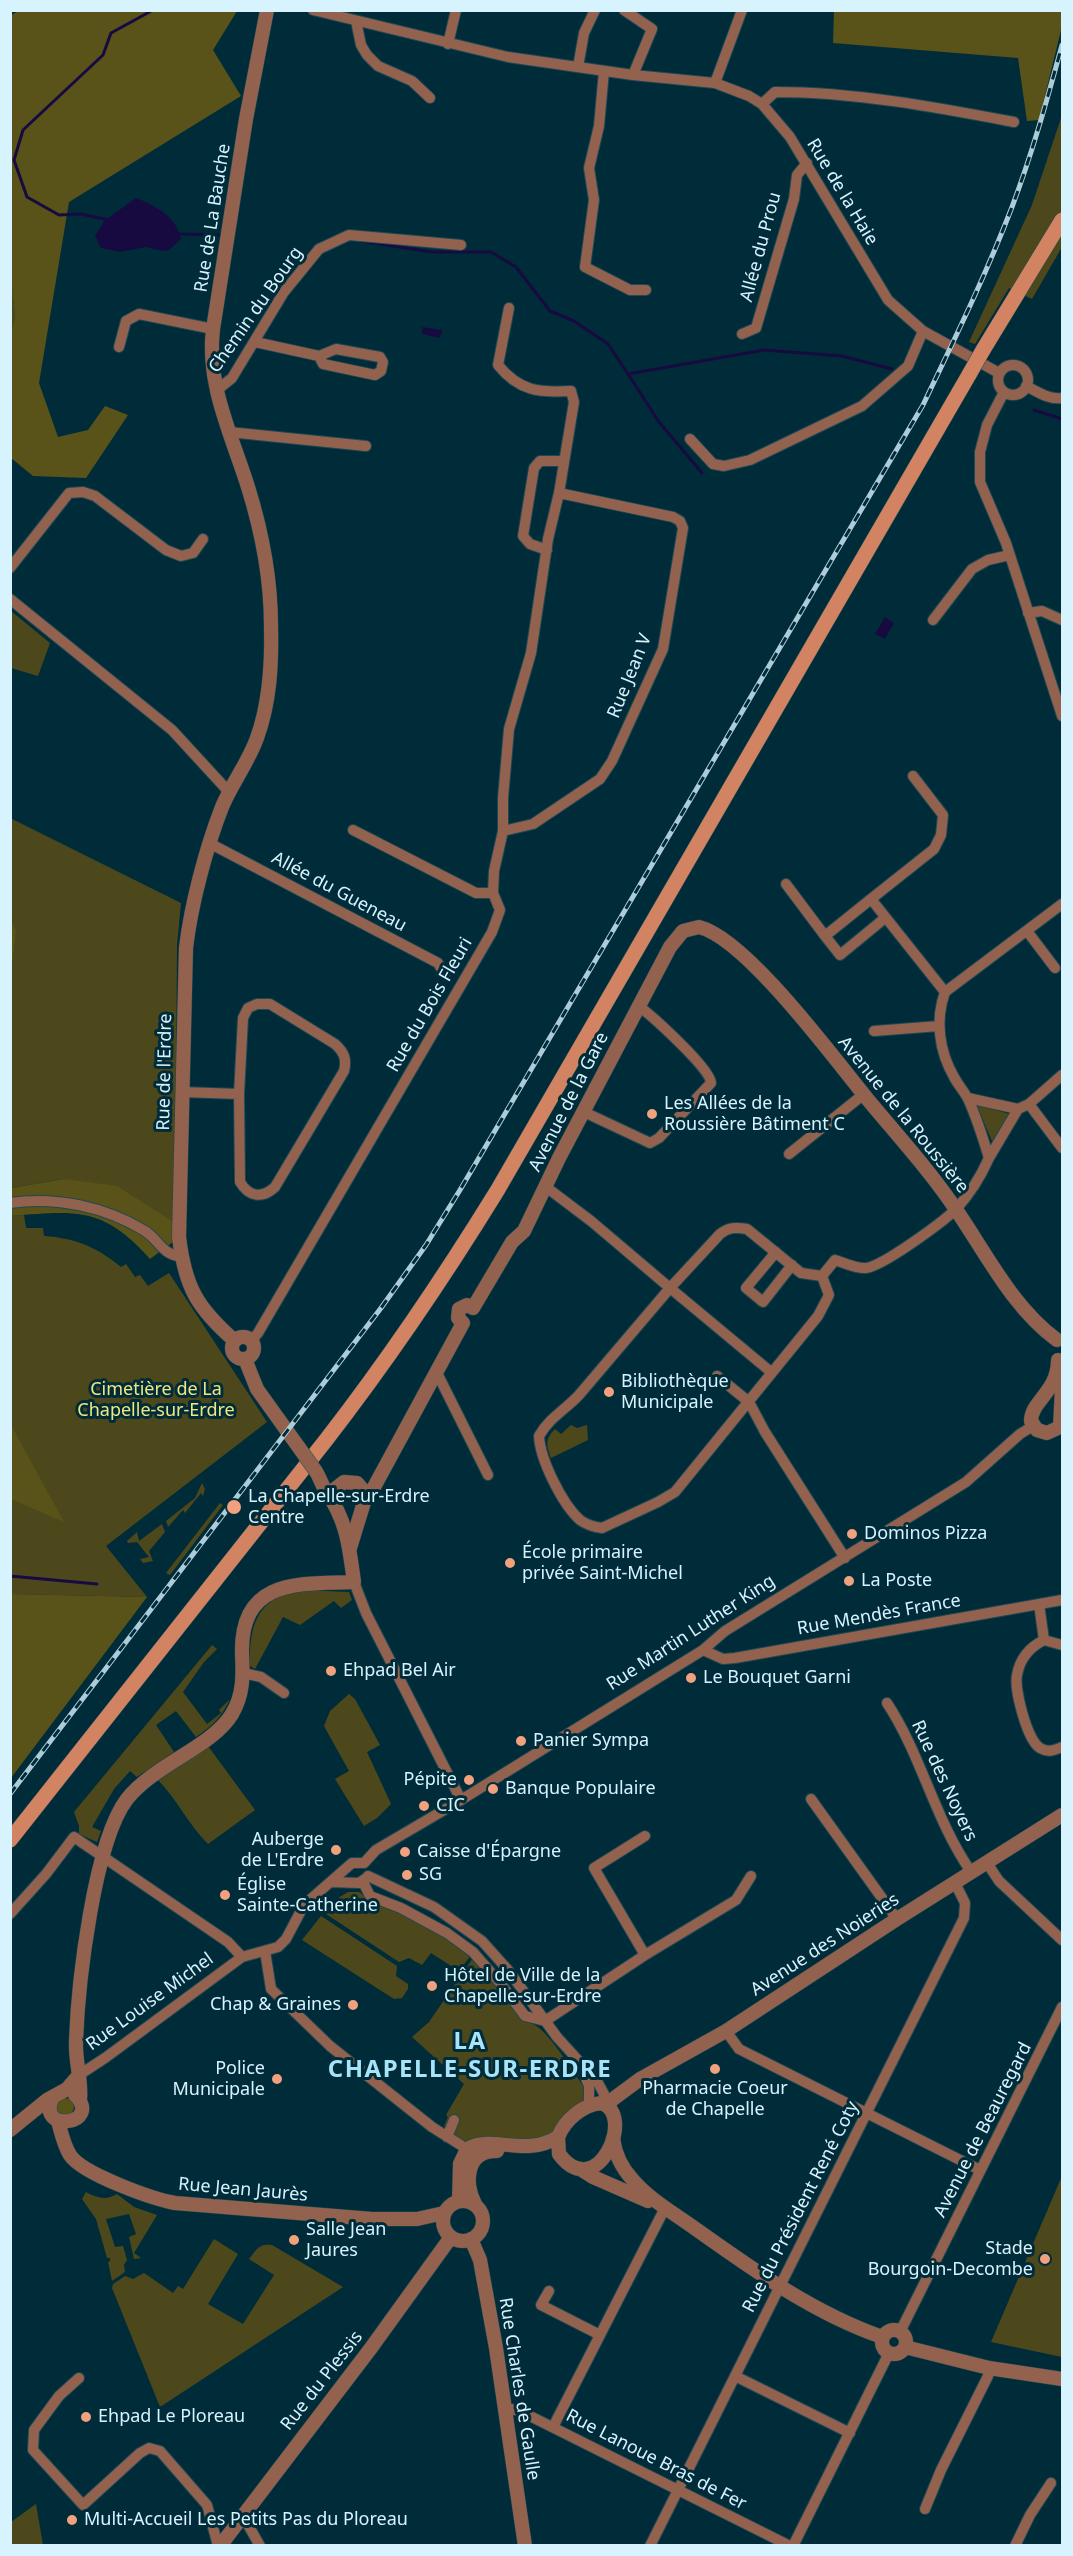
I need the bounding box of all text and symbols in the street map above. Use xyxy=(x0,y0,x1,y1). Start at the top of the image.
street label: Rue de la Haie xyxy=(802,135,882,249)
street label: Rue de La Bauche xyxy=(191,142,235,294)
street label: Allée du Prou xyxy=(736,190,786,304)
street label: Chemin du Bourg xyxy=(204,243,308,377)
street label: Rue Jean V xyxy=(603,631,657,721)
street label: Allée du Gueneau xyxy=(268,847,410,937)
street label: Rue du Bois Fleuri xyxy=(383,934,477,1076)
street label: Rue de l'Erdre xyxy=(153,1013,177,1131)
street label: Avenue de la Gare xyxy=(525,1029,613,1175)
street label: Avenue de la Roussière xyxy=(833,1032,973,1198)
place label: Les Allées de la Roussière Bâtiment C xyxy=(664,1093,845,1136)
marker: Les Allées de la Roussière Bâtiment C xyxy=(645,1107,659,1121)
place label: Bibliothèque Municipale xyxy=(621,1371,729,1414)
park label: Cimetière de La Chapelle-sur-Erdre xyxy=(77,1379,235,1422)
marker: Bibliothèque Municipale xyxy=(602,1385,616,1399)
place label: La Chapelle-sur-Erdre Centre xyxy=(248,1486,430,1528)
marker: La Chapelle-sur-Erdre Centre xyxy=(225,1498,243,1516)
place label: Dominos Pizza xyxy=(864,1523,987,1545)
marker: Dominos Pizza xyxy=(845,1527,859,1541)
place label: École primaire privée Saint-Michel xyxy=(522,1542,683,1584)
marker: École primaire privée Saint-Michel xyxy=(503,1556,517,1570)
street label: Rue Martin Luther King xyxy=(603,1570,779,1696)
place label: La Poste xyxy=(861,1570,932,1592)
marker: La Poste xyxy=(842,1574,856,1588)
street label: Rue Mendès France xyxy=(796,1590,962,1640)
place label: Ehpad Bel Air xyxy=(343,1660,456,1682)
marker: Ehpad Bel Air xyxy=(324,1664,338,1678)
place label: Le Bouquet Garni xyxy=(703,1667,851,1689)
marker: Le Bouquet Garni xyxy=(684,1671,698,1685)
street label: Rue des Noyers xyxy=(906,1717,982,1845)
place label: Panier Sympa xyxy=(533,1730,649,1752)
marker: Panier Sympa xyxy=(514,1734,528,1748)
place label: Pépite xyxy=(404,1769,457,1791)
marker: Pépite xyxy=(462,1773,476,1787)
place label: Banque Populaire xyxy=(505,1778,656,1800)
marker: Banque Populaire xyxy=(486,1782,500,1796)
place label: CIC xyxy=(436,1795,465,1817)
marker: CIC xyxy=(417,1799,431,1813)
place label: Auberge de L'Erdre xyxy=(241,1829,324,1872)
place label: Caisse d'Épargne xyxy=(417,1841,561,1863)
marker: Auberge de L'Erdre xyxy=(329,1843,343,1857)
marker: Caisse d'Épargne xyxy=(398,1845,412,1859)
place label: SG xyxy=(419,1864,442,1886)
marker: SG xyxy=(400,1868,414,1882)
place label: Église Sainte-Catherine xyxy=(237,1874,378,1916)
marker: Église Sainte-Catherine xyxy=(218,1888,232,1902)
street label: Avenue des Noieries xyxy=(747,1889,903,2001)
street label: Rue Louise Michel xyxy=(82,1949,218,2055)
place label: Hôtel de Ville de la Chapelle-sur-Erdre xyxy=(444,1965,601,2008)
marker: Hôtel de Ville de la Chapelle-sur-Erdre xyxy=(425,1979,439,1993)
place label: Chap & Graines xyxy=(210,1994,341,2016)
marker: Chap & Graines xyxy=(346,1998,360,2012)
district label: LA CHAPELLE-SUR-ERDRE xyxy=(328,2028,612,2084)
street label: Avenue de Beauregard xyxy=(929,2039,1037,2221)
place label: Police Municipale xyxy=(173,2058,265,2100)
marker: Pharmacie Coeur de Chapelle xyxy=(708,2062,722,2076)
marker: Police Municipale xyxy=(270,2072,284,2086)
place label: Pharmacie Coeur de Chapelle xyxy=(642,2078,788,2120)
street label: Rue du Président René Coty xyxy=(738,2098,864,2316)
street label: Rue Jean Jaurès xyxy=(177,2174,309,2206)
place label: Salle Jean Jaures xyxy=(306,2219,386,2262)
marker: Salle Jean Jaures xyxy=(287,2233,301,2247)
place label: Stade Bourgoin-Decombe xyxy=(868,2238,1033,2280)
marker: Stade Bourgoin-Decombe xyxy=(1038,2252,1052,2266)
street label: Rue Charles de Gaulle xyxy=(494,2296,544,2482)
street label: Rue du Plessis xyxy=(276,2327,368,2435)
street label: Rue Lanoue Bras de Fer xyxy=(562,2405,750,2515)
place label: Ehpad Le Ploreau xyxy=(98,2406,245,2428)
marker: Ehpad Le Ploreau xyxy=(79,2410,93,2424)
place label: Multi-Accueil Les Petits Pas du Ploreau xyxy=(84,2509,408,2531)
marker: Multi-Accueil Les Petits Pas du Ploreau xyxy=(65,2513,79,2527)

